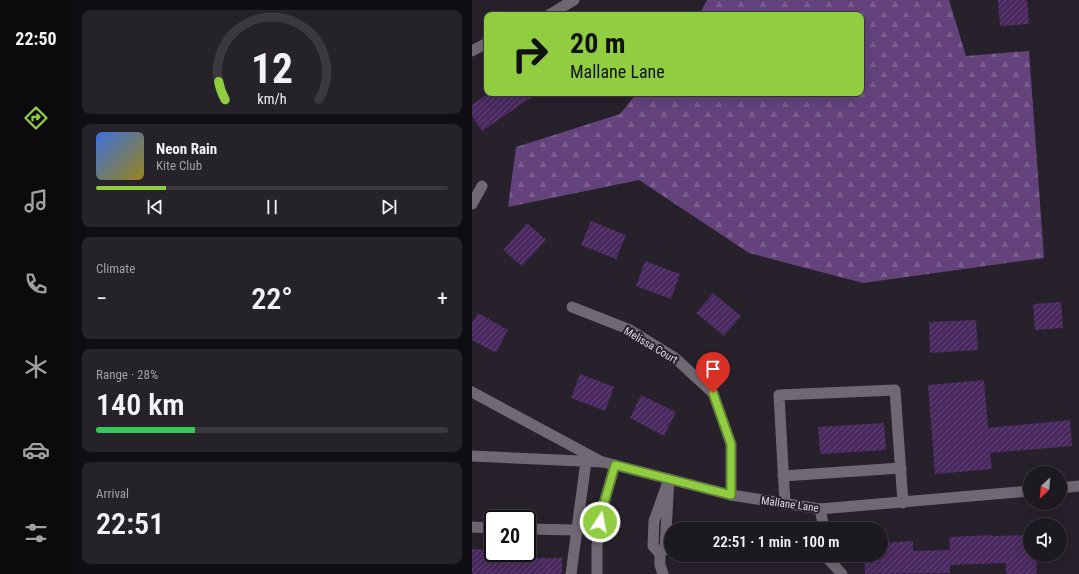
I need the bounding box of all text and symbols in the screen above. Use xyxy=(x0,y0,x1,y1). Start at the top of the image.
text: 20 m xyxy=(570,27,626,60)
text: 22:50 xyxy=(15,28,57,49)
icon: right xyxy=(504,28,556,80)
text: 12 xyxy=(251,44,293,93)
text: Mallane Lane xyxy=(570,61,665,82)
text: km/h xyxy=(257,91,287,107)
icon: directions xyxy=(22,104,50,132)
text: Neon Rain xyxy=(156,140,217,158)
text: Kite Club xyxy=(156,158,202,173)
icon: music xyxy=(22,187,50,215)
icon: previous xyxy=(144,196,166,218)
icon: pause xyxy=(261,196,283,218)
icon: next xyxy=(378,196,400,218)
text: Climate xyxy=(96,261,135,276)
icon: phone xyxy=(22,270,50,298)
text: 22° xyxy=(251,281,293,316)
text: − xyxy=(96,286,107,311)
text: + xyxy=(437,286,448,311)
street label: Melissa Court xyxy=(622,324,680,367)
pin xyxy=(696,352,730,393)
icon: climate xyxy=(22,353,50,381)
icon: arrive xyxy=(702,358,724,380)
text: Range · 28% xyxy=(96,367,158,382)
text: 140 km xyxy=(96,387,185,422)
icon: car xyxy=(22,436,50,464)
north arrow xyxy=(1023,466,1067,510)
map controls xyxy=(1023,466,1067,562)
text: Arrival xyxy=(96,486,129,501)
street label: Mallane Lane xyxy=(760,494,819,515)
position arrow xyxy=(579,501,621,543)
text: 22:51 xyxy=(96,506,164,541)
speed limit sign: 20 xyxy=(484,510,536,562)
button: sound xyxy=(1023,518,1067,562)
icon: filters xyxy=(22,519,50,547)
text: 22:51 · 1 min · 100 m xyxy=(713,533,839,551)

